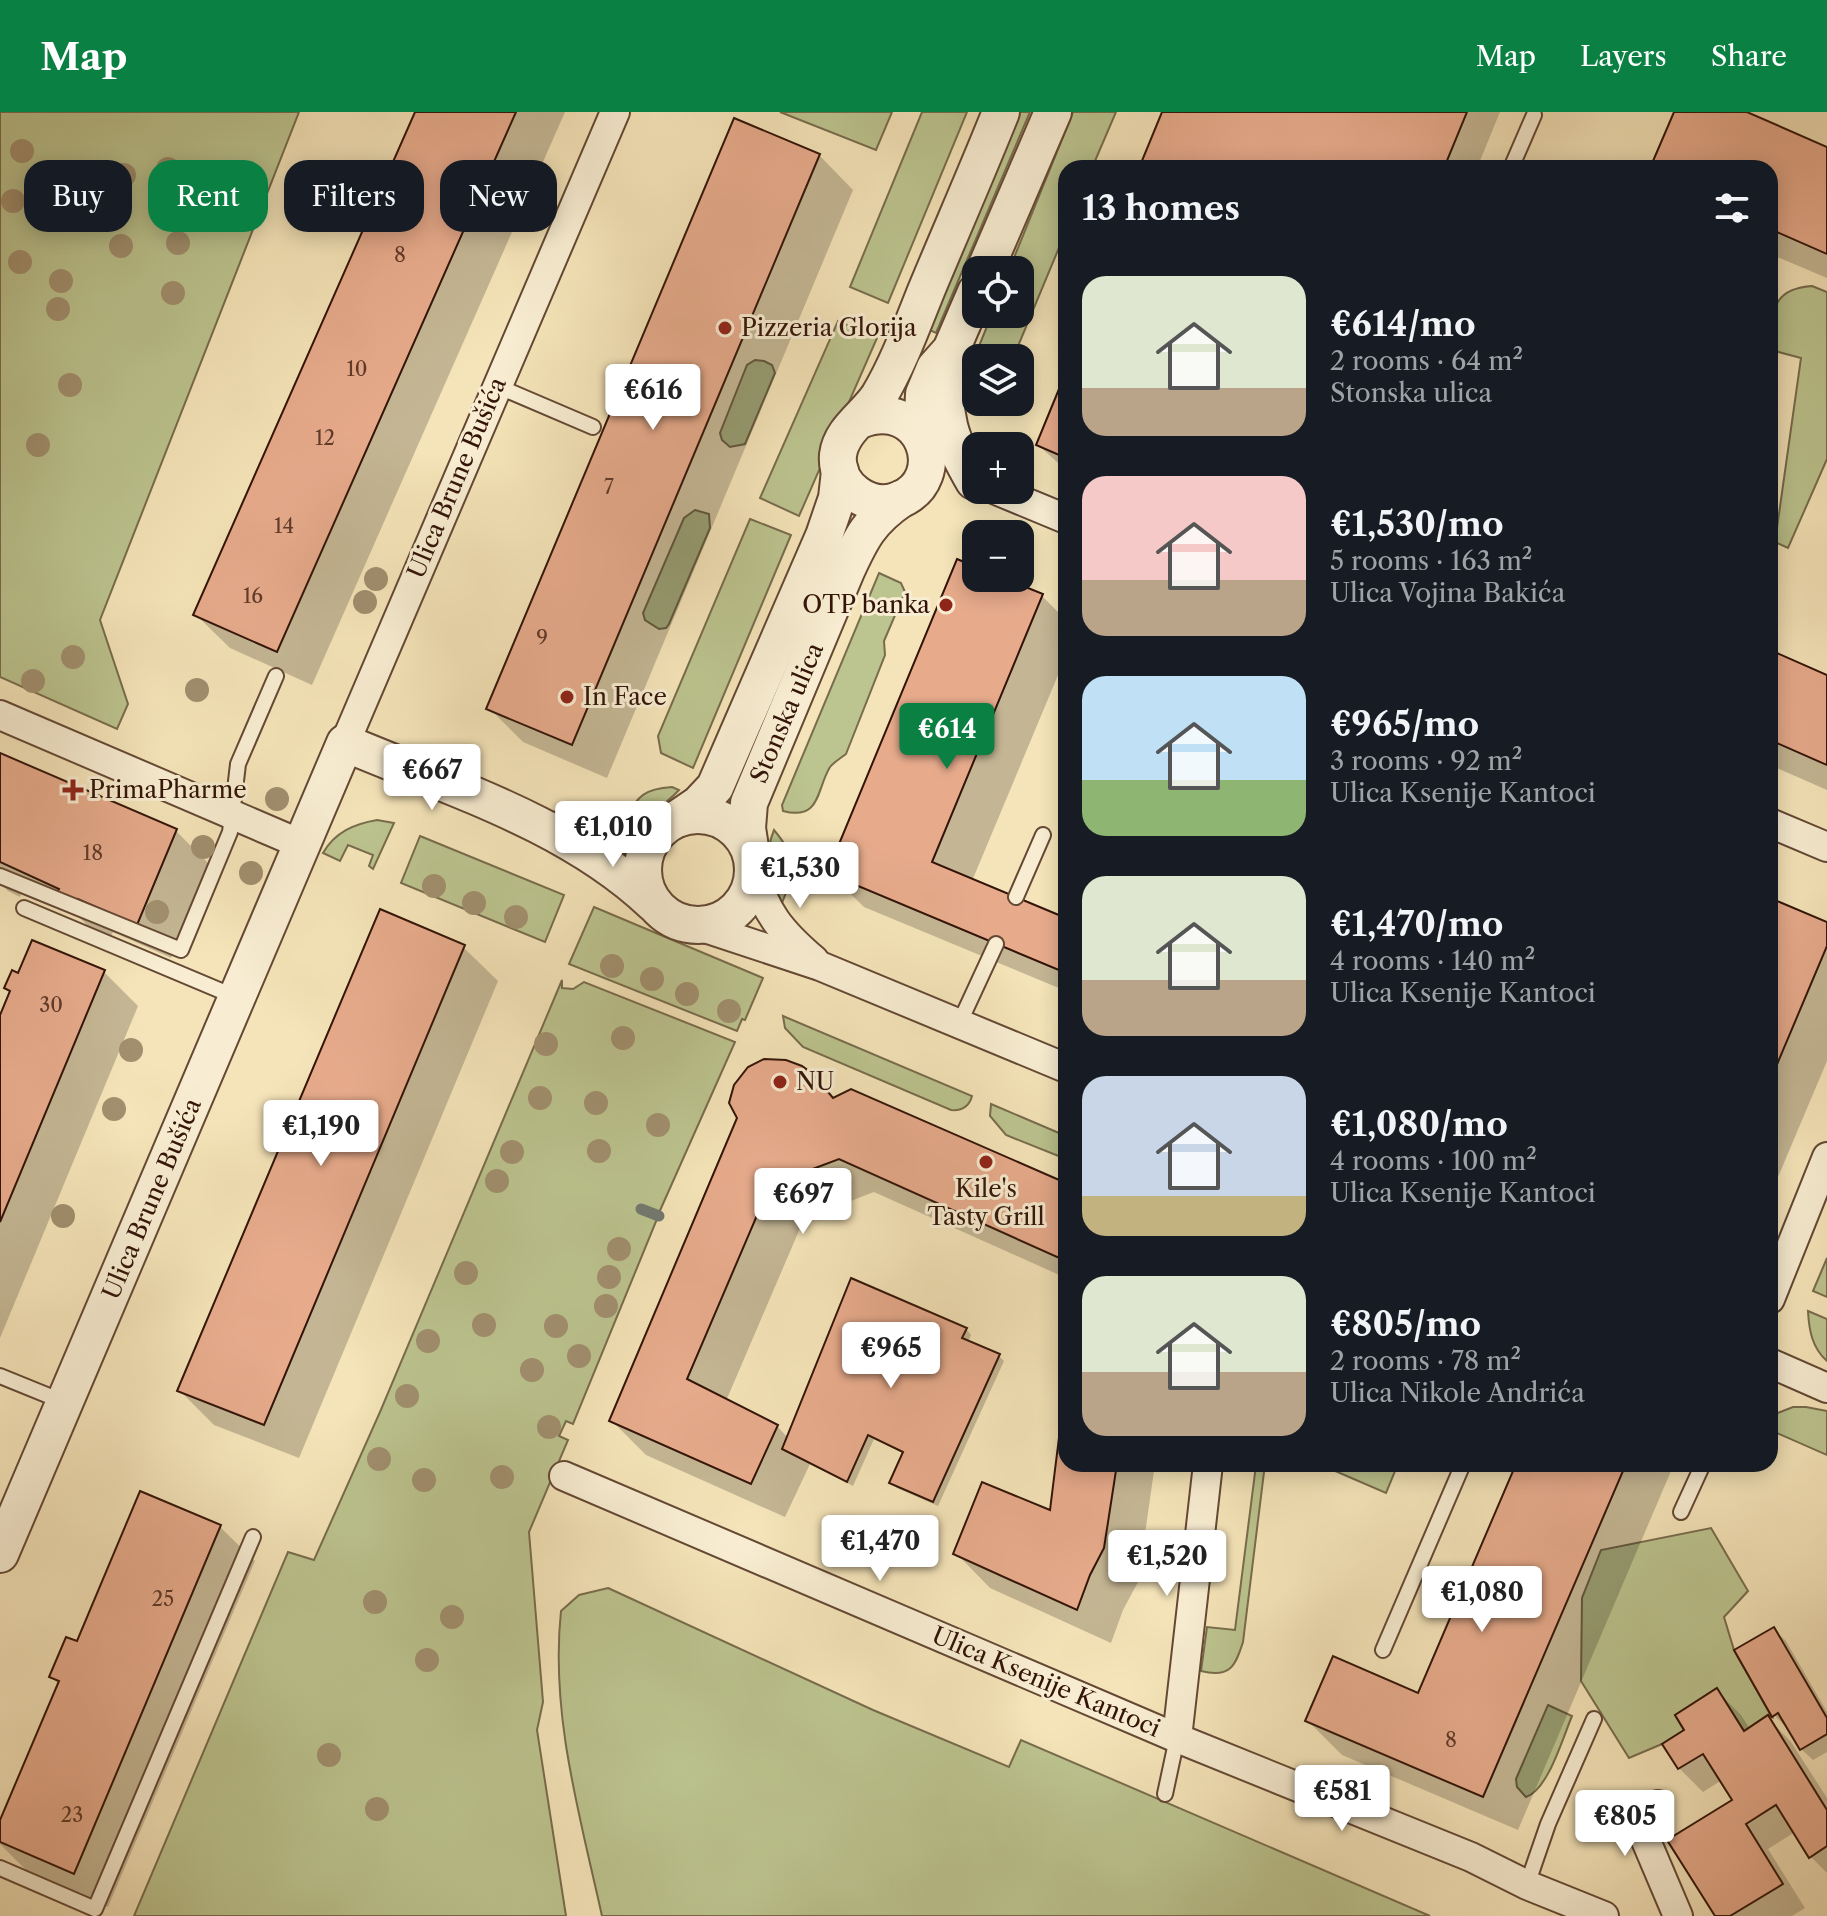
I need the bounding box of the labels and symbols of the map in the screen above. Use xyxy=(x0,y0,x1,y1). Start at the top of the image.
house number: 8 xyxy=(394,243,406,267)
place label: Pizzeria Glorija xyxy=(741,313,917,342)
marker: Pizzeria Glorija xyxy=(716,319,734,337)
house number: 10 xyxy=(346,357,368,381)
pin: €616 xyxy=(606,364,700,432)
street label: Ulica Brune Bušića xyxy=(401,373,512,583)
house number: 12 xyxy=(315,426,335,450)
house number: 7 xyxy=(604,475,614,499)
house number: 14 xyxy=(274,514,294,538)
house number: 16 xyxy=(243,584,263,608)
place label: OTP banka xyxy=(802,590,930,619)
marker: OTP banka xyxy=(937,596,955,614)
house number: 9 xyxy=(536,626,548,650)
street label: Stonska ulica xyxy=(744,638,829,787)
place label: In Face xyxy=(583,682,667,711)
marker: In Face xyxy=(558,688,576,706)
pin: €614 xyxy=(900,703,994,771)
pin: €667 xyxy=(385,744,479,812)
place label: PrimaPharme xyxy=(89,775,247,804)
marker: PrimaPharme xyxy=(64,781,82,799)
pin: €1,010 xyxy=(548,801,678,869)
house number: 18 xyxy=(83,841,103,865)
pin: €1,530 xyxy=(735,842,865,910)
house number: 30 xyxy=(39,993,63,1017)
place label: NU xyxy=(796,1067,834,1096)
marker: NU xyxy=(771,1073,789,1091)
street label: Ulica Brune Bušića xyxy=(96,1094,207,1304)
pin: €1,190 xyxy=(256,1100,386,1168)
marker: Kile's Tasty Grill xyxy=(977,1153,995,1171)
pin: €697 xyxy=(756,1168,850,1236)
place label: Kile's Tasty Grill xyxy=(927,1174,1045,1231)
pin: €965 xyxy=(844,1322,938,1390)
pin: €1,470 xyxy=(815,1515,945,1583)
pin: €1,520 xyxy=(1102,1530,1232,1598)
pin: €1,080 xyxy=(1417,1566,1547,1634)
house number: 25 xyxy=(152,1587,174,1611)
street label: Ulica Ksenije Kantoci xyxy=(928,1620,1165,1743)
house number: 8 xyxy=(1445,1728,1457,1752)
pin: €581 xyxy=(1295,1765,1389,1833)
pin: €805 xyxy=(1578,1790,1672,1858)
house number: 23 xyxy=(61,1803,83,1827)

